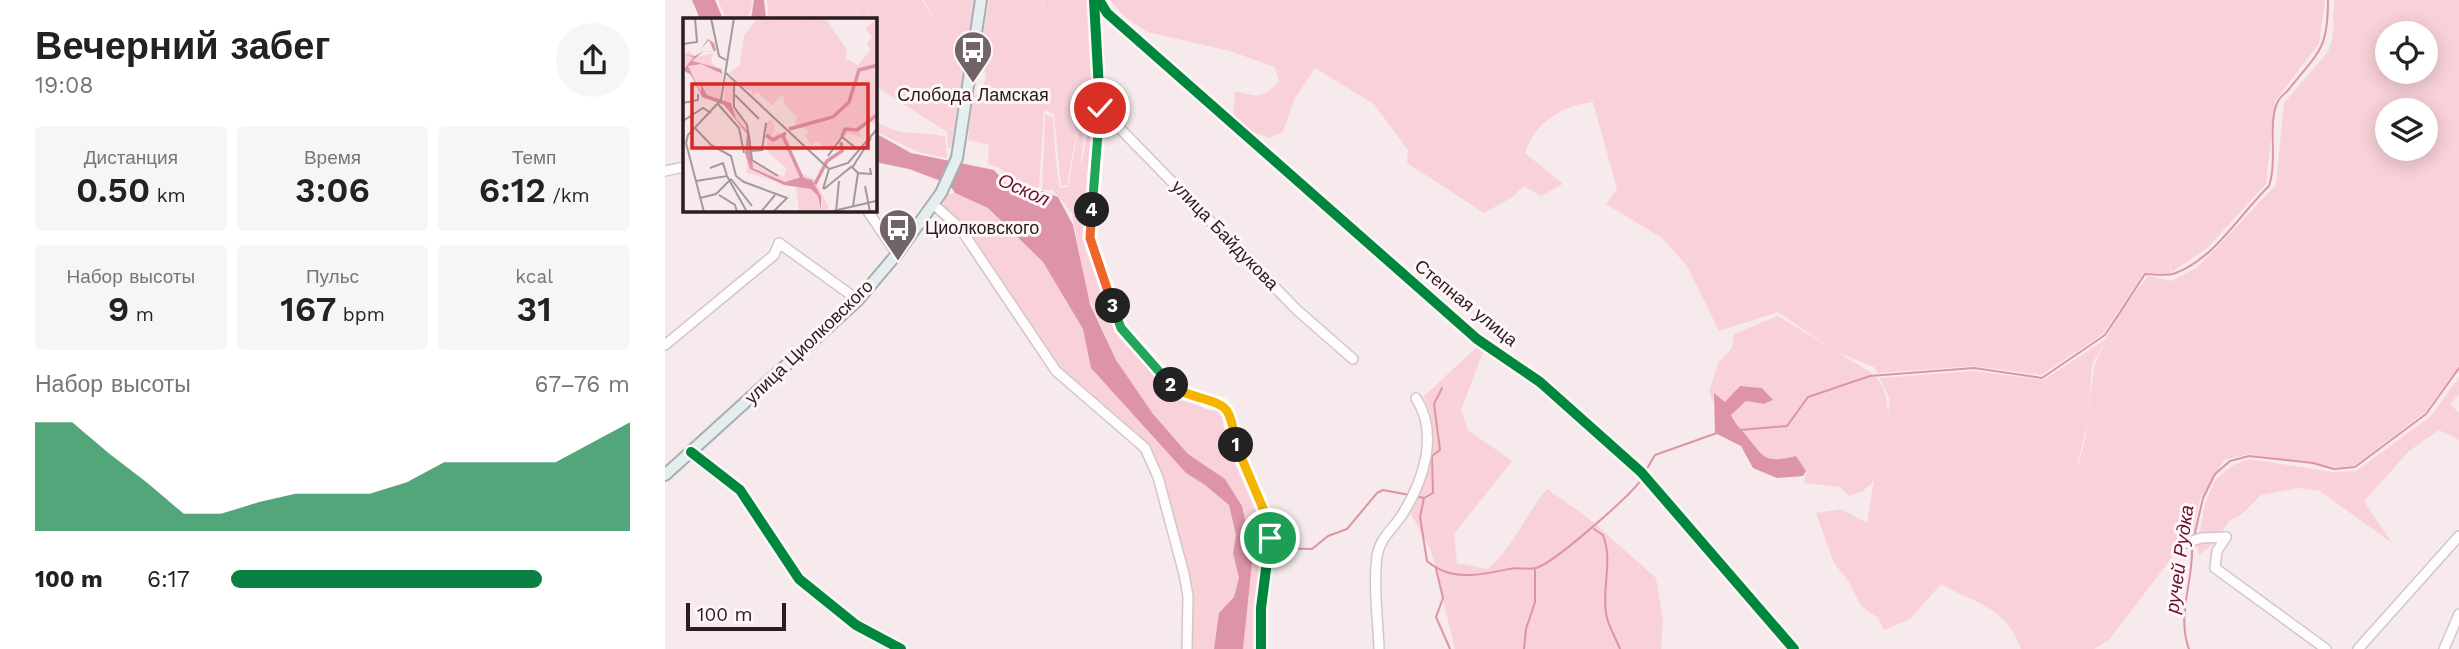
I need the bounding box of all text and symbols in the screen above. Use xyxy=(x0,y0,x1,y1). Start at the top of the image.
inset map xyxy=(683,18,877,212)
map controls xyxy=(2375,21,2438,161)
button: locate xyxy=(2375,21,2438,84)
button: share xyxy=(556,23,630,97)
text: Вечерний забег xyxy=(35,24,330,68)
bus stop icon: Слобода Ламская xyxy=(952,29,994,84)
text: 19:08 xyxy=(35,72,93,99)
pin xyxy=(1070,78,1130,138)
place label: Слобода Ламская xyxy=(897,84,1049,105)
icon: check xyxy=(1081,89,1119,127)
button: layers xyxy=(2375,98,2438,161)
text: Дистанция xyxy=(84,146,178,169)
text: Время xyxy=(304,146,361,169)
text: Темп xyxy=(512,146,556,169)
water label: Оскол xyxy=(994,168,1053,211)
text: 0.50 xyxy=(76,169,150,211)
text: 3:06 xyxy=(295,169,370,211)
text: 6:12 xyxy=(479,169,546,211)
street label: улица Байдукова xyxy=(1168,175,1284,295)
text: km xyxy=(150,184,186,207)
text: /km xyxy=(546,184,590,207)
pin: 4 xyxy=(1075,192,1109,228)
text: 4 xyxy=(1085,198,1098,221)
bus stop icon: Циолковского xyxy=(877,207,919,262)
place label: Циолковского xyxy=(925,217,1039,238)
street label: Степная улица xyxy=(1411,255,1523,351)
text: Набор высоты xyxy=(66,265,195,288)
text: Пульс xyxy=(306,265,359,288)
text: kcal xyxy=(515,265,553,288)
street label: улица Циолковского xyxy=(740,275,877,408)
text: 9 xyxy=(108,288,129,330)
text: 167 xyxy=(280,288,336,330)
text: 31 xyxy=(517,288,552,330)
pin: 3 xyxy=(1095,288,1131,324)
text: 3 xyxy=(1107,294,1118,317)
text: m xyxy=(129,303,154,326)
text: bpm xyxy=(336,303,385,326)
pin: 2 xyxy=(1154,368,1189,402)
text: Набор высоты xyxy=(35,371,191,398)
text: 67–76 m xyxy=(534,371,630,398)
text: 2 xyxy=(1165,373,1176,396)
pin: 1 xyxy=(1219,428,1253,462)
text: 1 xyxy=(1231,433,1240,456)
water label: ручей Рудка xyxy=(2160,503,2198,616)
pin xyxy=(1240,508,1300,568)
icon: arrive xyxy=(1251,519,1289,557)
text: 100 m xyxy=(35,566,103,593)
text: 6:17 xyxy=(147,566,190,593)
scale bar xyxy=(686,600,786,632)
text: 100 m xyxy=(697,603,753,626)

